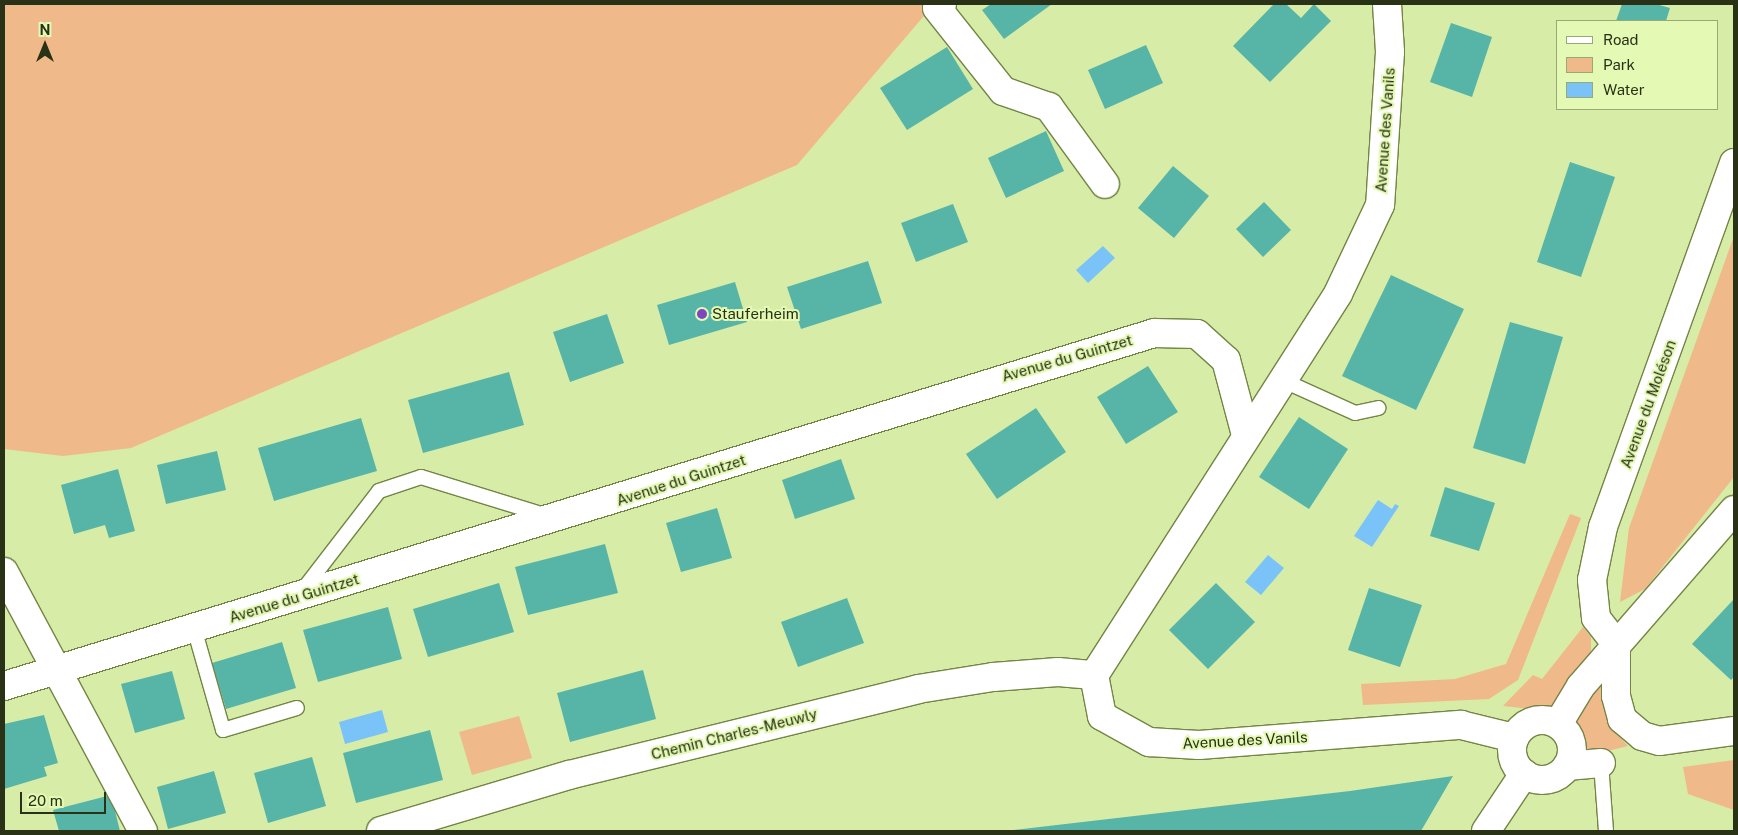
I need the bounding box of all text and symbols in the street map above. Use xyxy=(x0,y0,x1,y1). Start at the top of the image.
north arrow xyxy=(20,20,70,70)
legend xyxy=(1556,20,1718,110)
text: N xyxy=(40,22,50,38)
text: Road xyxy=(1603,31,1639,48)
text: Park xyxy=(1603,56,1635,73)
street label: Avenue des Vanils xyxy=(1372,67,1398,193)
text: Water xyxy=(1603,81,1645,98)
place label: Stauferheim xyxy=(712,305,799,323)
marker: Stauferheim xyxy=(696,308,708,320)
street label: Avenue du Guintzet xyxy=(999,331,1135,385)
street label: Avenue du Moléson xyxy=(1616,337,1680,471)
street label: Avenue du Guintzet xyxy=(614,451,748,509)
street label: Avenue du Guintzet xyxy=(227,570,361,626)
street label: Chemin Charles-Meuwly xyxy=(649,705,819,763)
street label: Avenue des Vanils xyxy=(1182,728,1308,752)
scale bar xyxy=(22,782,109,814)
text: 20 m xyxy=(28,792,63,809)

